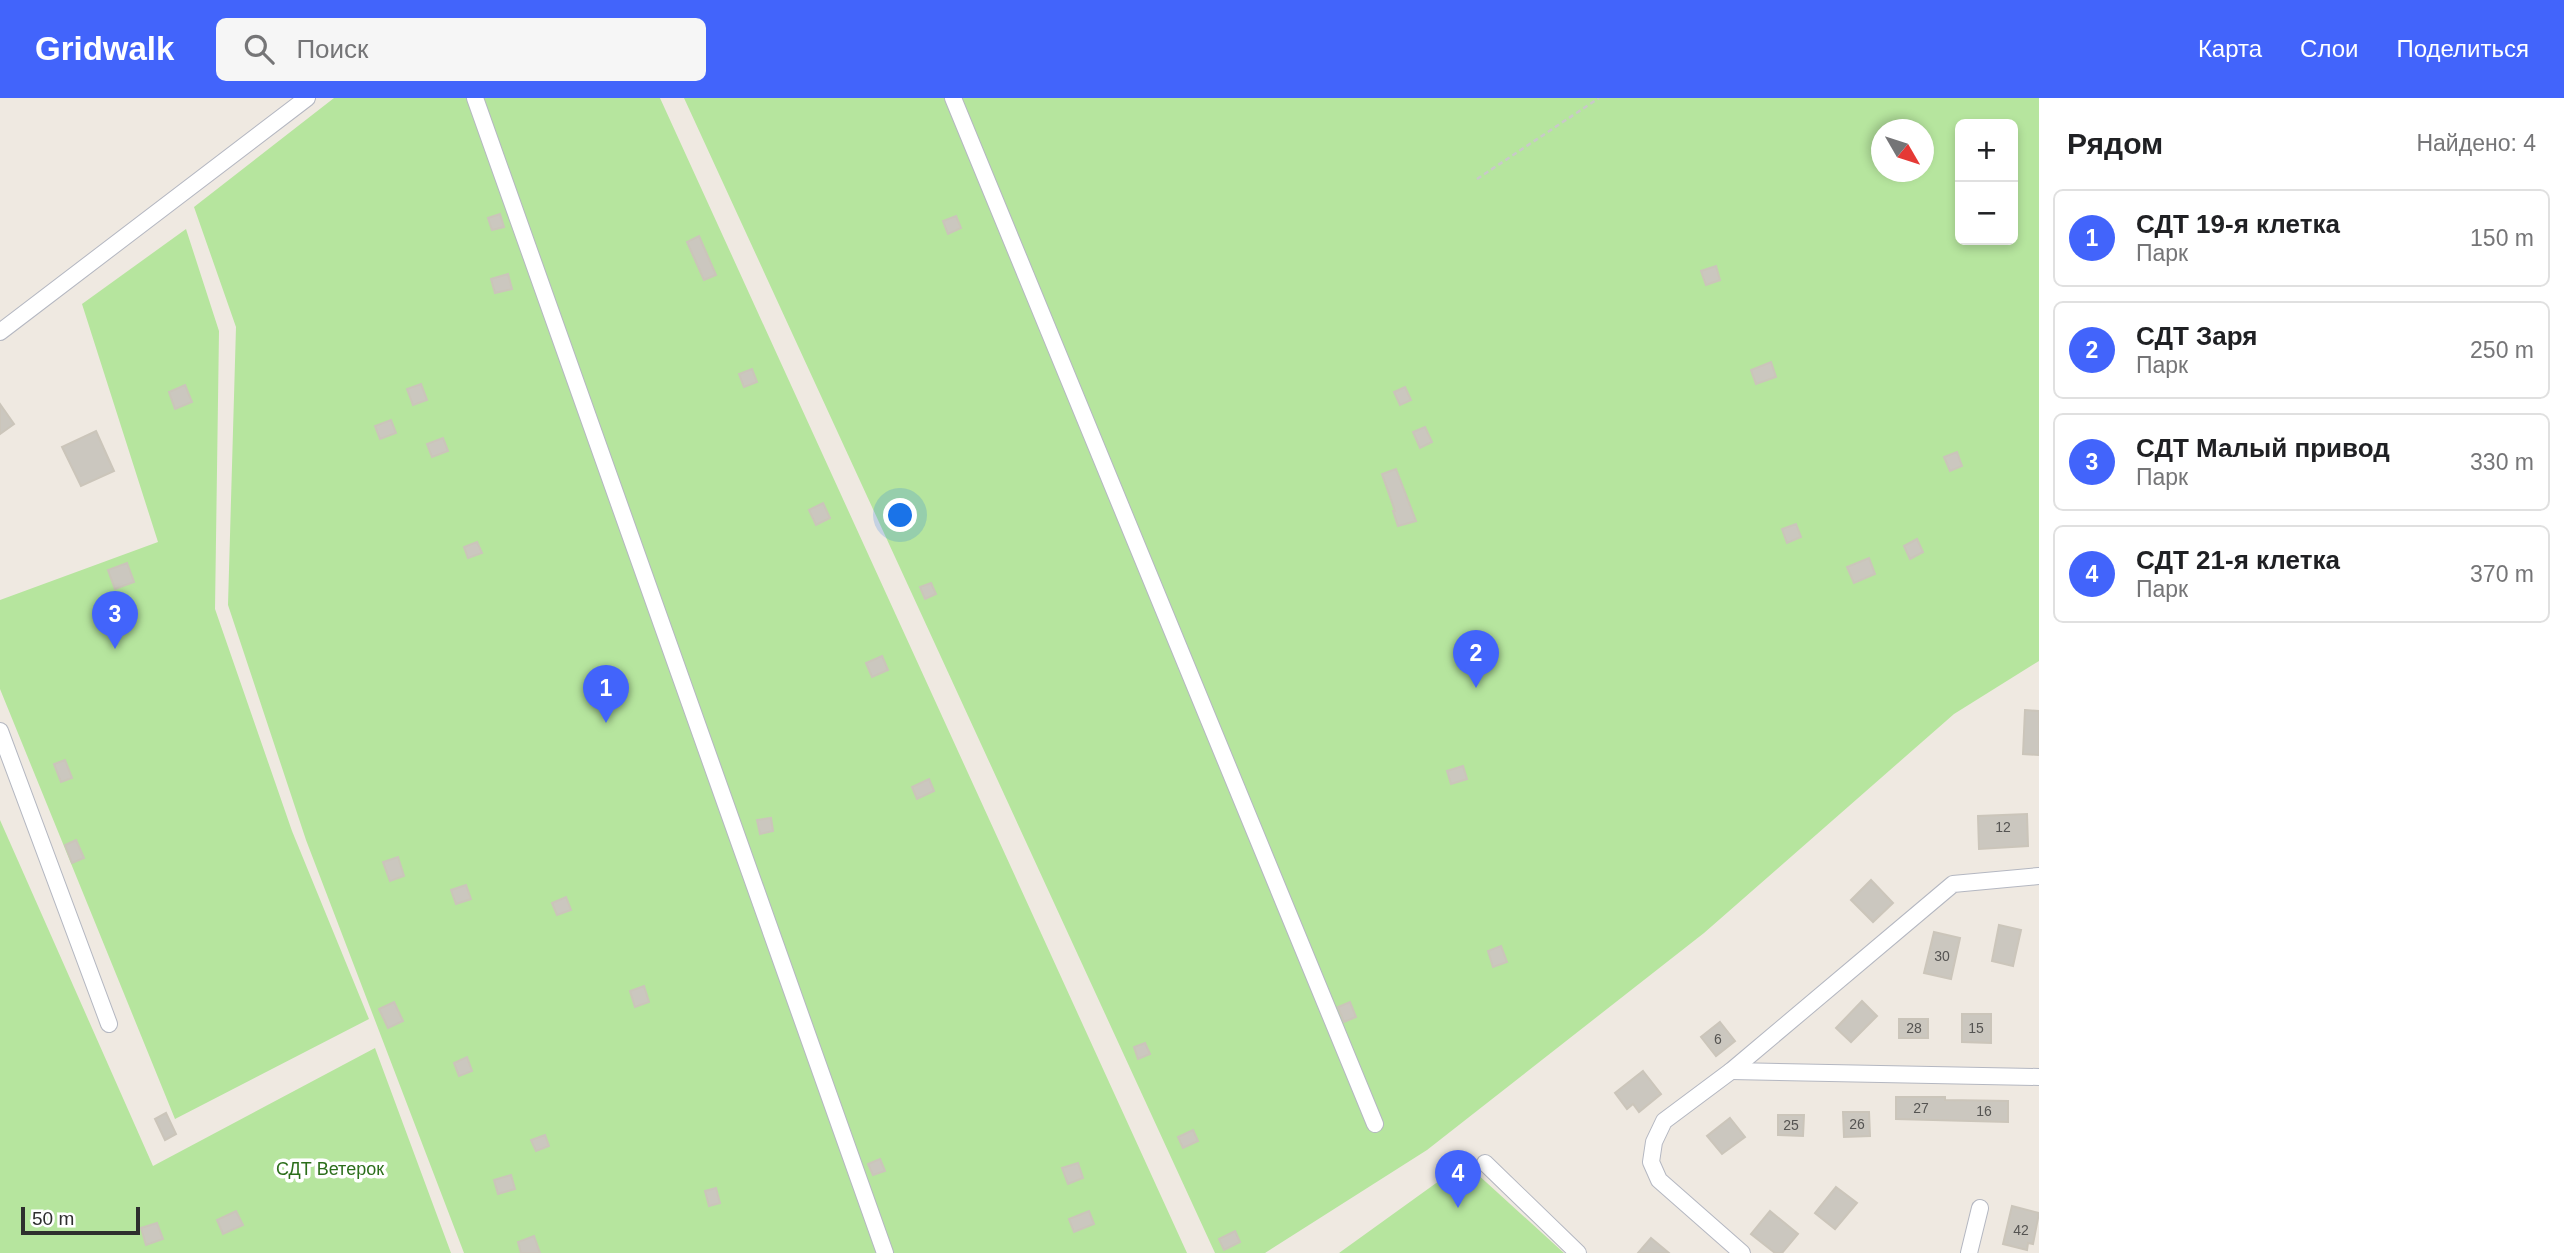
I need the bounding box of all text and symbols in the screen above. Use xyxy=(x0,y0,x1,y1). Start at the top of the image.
search box xyxy=(216,18,706,81)
text: Gridwalk xyxy=(35,30,174,67)
icon: search xyxy=(240,30,278,68)
text: Поиск xyxy=(296,34,368,64)
text: Карта xyxy=(2198,35,2262,62)
text: Слои xyxy=(2300,35,2358,62)
text: Поделиться xyxy=(2396,35,2529,62)
north arrow xyxy=(1871,119,1934,182)
map controls xyxy=(1955,119,2018,245)
button: + xyxy=(1955,119,2018,182)
text: Рядом xyxy=(2067,127,2163,160)
text: Найдено: 4 xyxy=(2416,130,2536,156)
button: − xyxy=(1955,182,2018,245)
text: СДТ 19-я клетка xyxy=(2136,209,2340,239)
text: 1 xyxy=(2086,225,2098,251)
text: 150 m xyxy=(2470,225,2534,251)
text: Парк xyxy=(2136,240,2188,266)
text: СДТ Заря xyxy=(2136,321,2258,351)
text: 2 xyxy=(2086,337,2098,363)
text: 250 m xyxy=(2470,337,2534,363)
text: Парк xyxy=(2136,352,2188,378)
text: СДТ Малый привод xyxy=(2136,433,2390,463)
text: 3 xyxy=(2086,449,2098,475)
text: 330 m xyxy=(2470,449,2534,475)
text: Парк xyxy=(2136,464,2188,490)
your location xyxy=(883,498,917,532)
text: СДТ 21-я клетка xyxy=(2136,545,2340,575)
text: 4 xyxy=(2086,561,2098,587)
text: 370 m xyxy=(2470,561,2534,587)
text: Парк xyxy=(2136,576,2188,602)
pin: 3 xyxy=(92,591,138,649)
pin: 2 xyxy=(1453,630,1499,688)
pin: 1 xyxy=(583,665,629,723)
house number: 12 xyxy=(1995,819,2011,835)
house number: 30 xyxy=(1934,948,1950,964)
house number: 28 xyxy=(1906,1020,1922,1036)
house number: 15 xyxy=(1968,1020,1984,1036)
house number: 6 xyxy=(1714,1031,1722,1047)
house number: 27 xyxy=(1913,1100,1929,1116)
house number: 16 xyxy=(1976,1103,1992,1119)
house number: 26 xyxy=(1849,1116,1865,1132)
house number: 25 xyxy=(1783,1117,1799,1133)
pin: 4 xyxy=(1435,1150,1481,1208)
park label: СДТ Ветерок xyxy=(276,1159,384,1179)
scale bar xyxy=(21,1204,140,1236)
text: 50 m xyxy=(32,1208,74,1229)
house number: 42 xyxy=(2013,1222,2029,1238)

